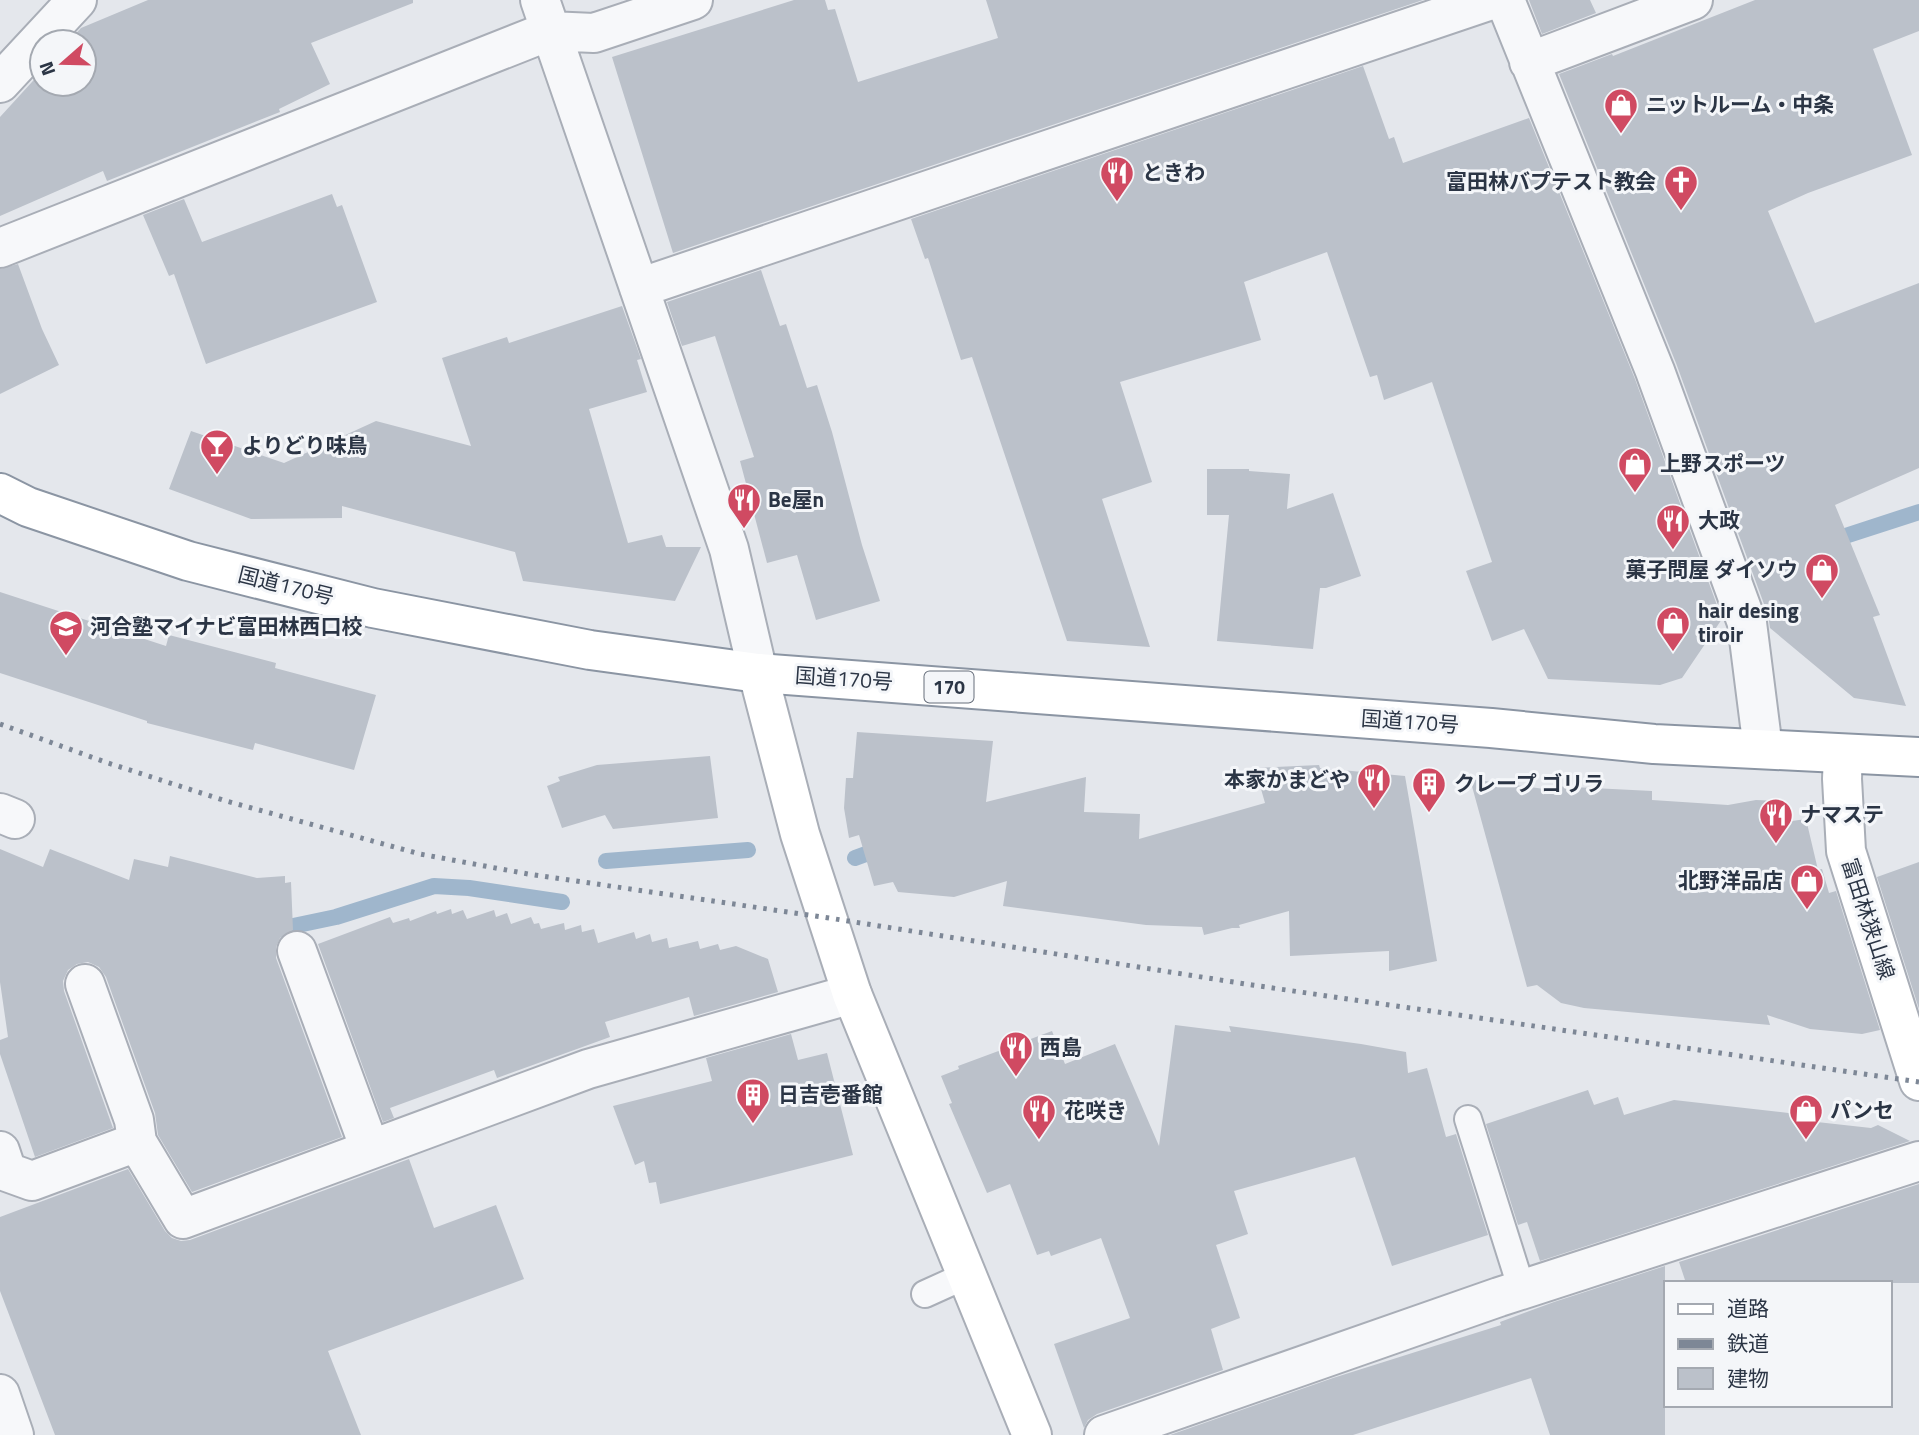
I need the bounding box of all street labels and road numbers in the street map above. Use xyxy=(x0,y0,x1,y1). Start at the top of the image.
street label: 国道170号 xyxy=(235,558,338,612)
street label: 国道170号 xyxy=(794,659,894,697)
road number: 170 xyxy=(925,672,974,702)
street label: 国道170号 xyxy=(1360,702,1460,740)
street label: 富田林狭山線 xyxy=(1834,854,1904,984)

